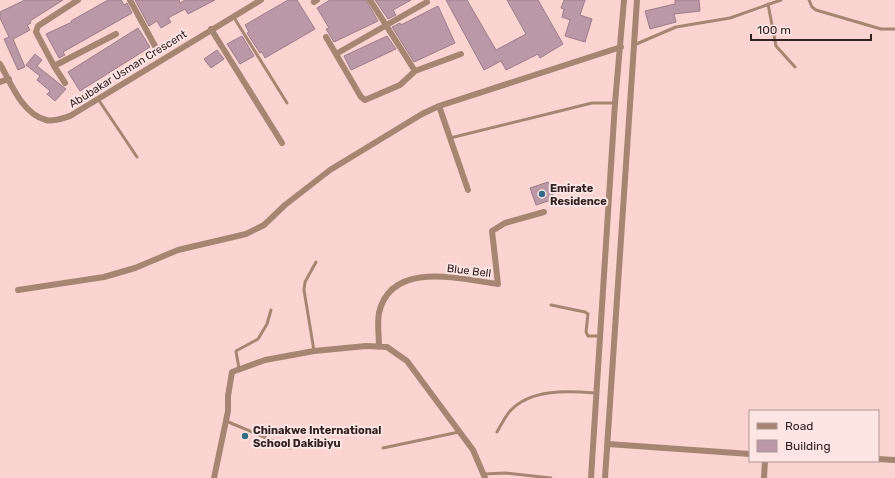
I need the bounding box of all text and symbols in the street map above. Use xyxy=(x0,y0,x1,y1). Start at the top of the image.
scale bar xyxy=(751,16,871,42)
text: 100 m xyxy=(757,23,791,37)
street label: Abubakar Usman Crescent xyxy=(67,27,190,111)
place label: Emirate Residence xyxy=(550,182,607,208)
marker: Emirate Residence xyxy=(537,189,547,199)
street label: Blue Bell xyxy=(446,262,492,280)
legend xyxy=(749,410,879,462)
text: Road xyxy=(785,419,813,433)
place label: Chinakwe International School Dakibiyu xyxy=(253,424,381,450)
marker: Chinakwe International School Dakibiyu xyxy=(240,431,250,441)
text: Building xyxy=(785,439,831,453)

